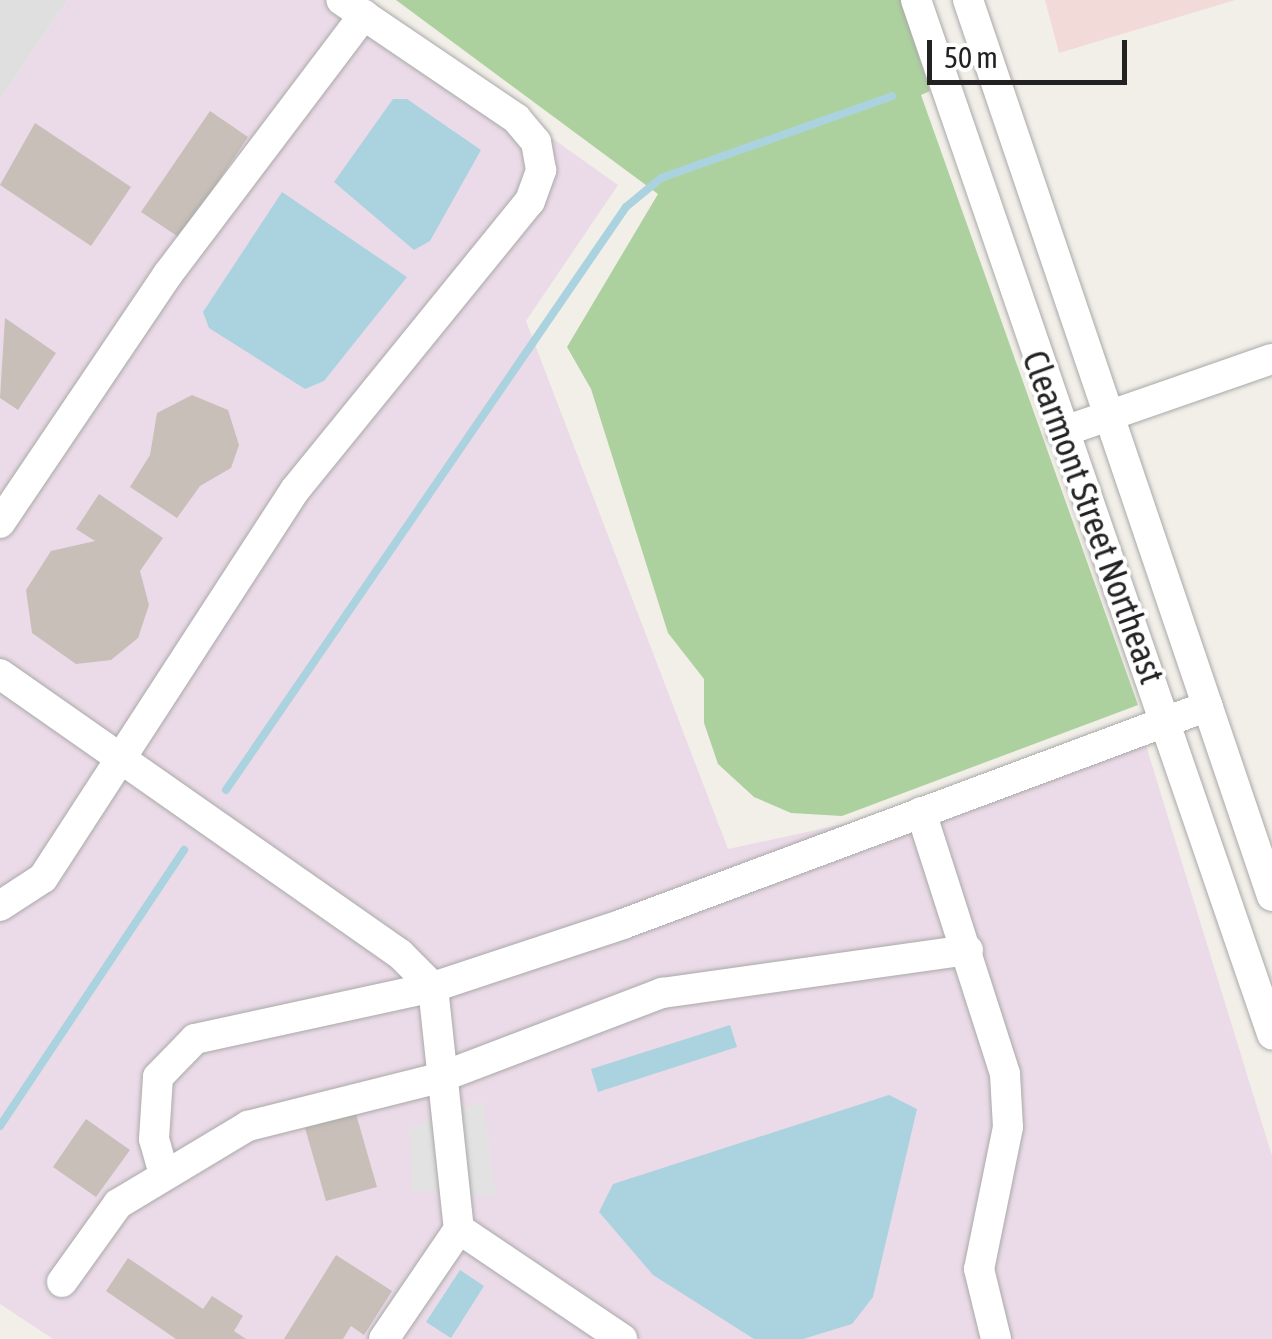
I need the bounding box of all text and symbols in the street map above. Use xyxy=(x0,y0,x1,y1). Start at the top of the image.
scale bar xyxy=(932,20,1132,82)
text: 50 m xyxy=(944,40,998,74)
street label: Clearmont Street Northeast xyxy=(1014,345,1174,689)

